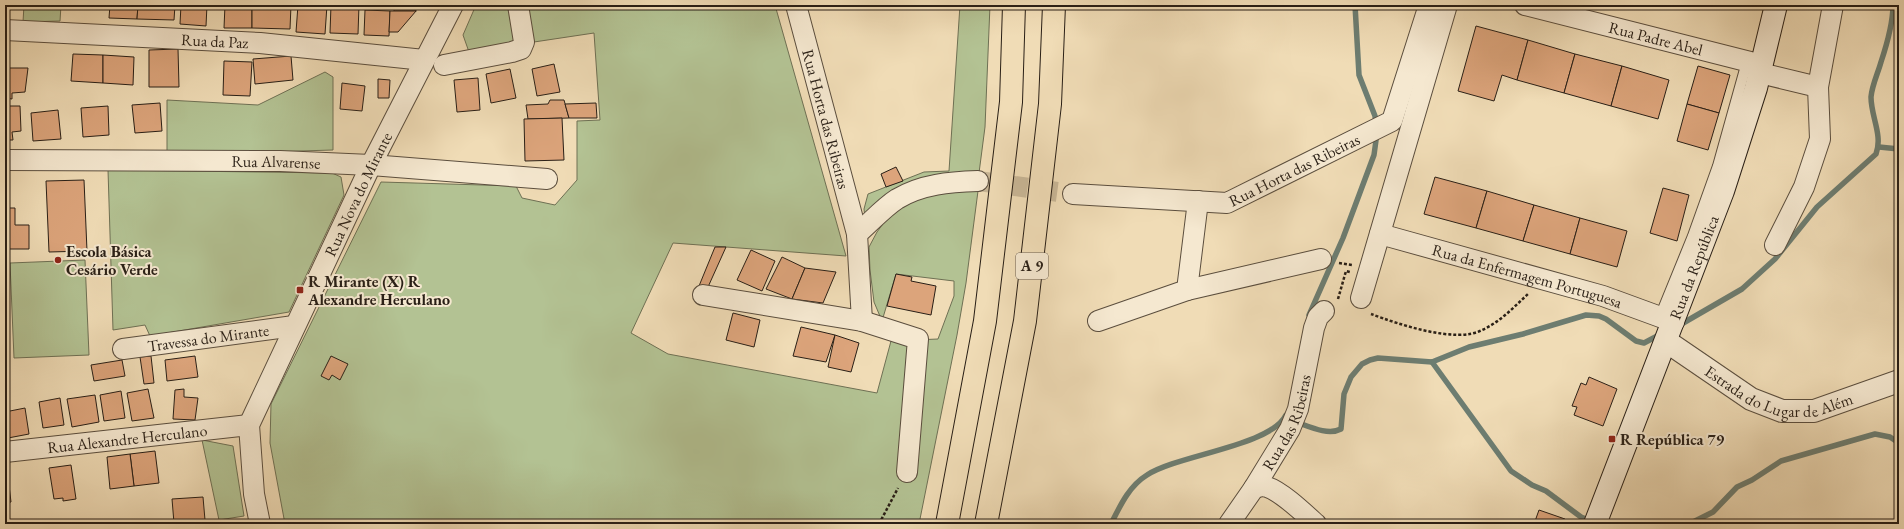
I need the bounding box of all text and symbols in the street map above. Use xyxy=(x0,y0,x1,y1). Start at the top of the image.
street label: Rua Padre Abel xyxy=(1607,17,1705,61)
street label: Rua da Paz xyxy=(181,29,249,53)
street label: Rua Horta das Ribeiras xyxy=(797,47,855,191)
street label: Rua Nova do Mirante xyxy=(320,129,397,260)
street label: Rua Horta das Ribeiras xyxy=(1225,129,1363,212)
street label: Rua Alvarense xyxy=(231,151,321,174)
street label: Rua da República xyxy=(1665,212,1724,323)
street label: Rua da Enfermagem Portuguesa xyxy=(1430,239,1626,313)
place label: Escola Básica Cesário Verde xyxy=(66,241,158,280)
road number: A 9 xyxy=(1016,253,1048,279)
marker: Escola Básica Cesário Verde xyxy=(53,255,63,265)
place label: R Mirante (X) R Alexandre Herculano xyxy=(307,271,450,310)
marker: R Mirante (X) R Alexandre Herculano xyxy=(295,285,305,295)
street label: Travessa do Mirante xyxy=(146,319,270,357)
street label: Estrada do Lugar de Além xyxy=(1701,361,1856,422)
street label: Rua das Ribeiras xyxy=(1257,373,1316,474)
street label: Rua Alexandre Herculano xyxy=(46,420,209,458)
place label: R República 79 xyxy=(1620,429,1725,450)
marker: R República 79 xyxy=(1607,434,1617,444)

